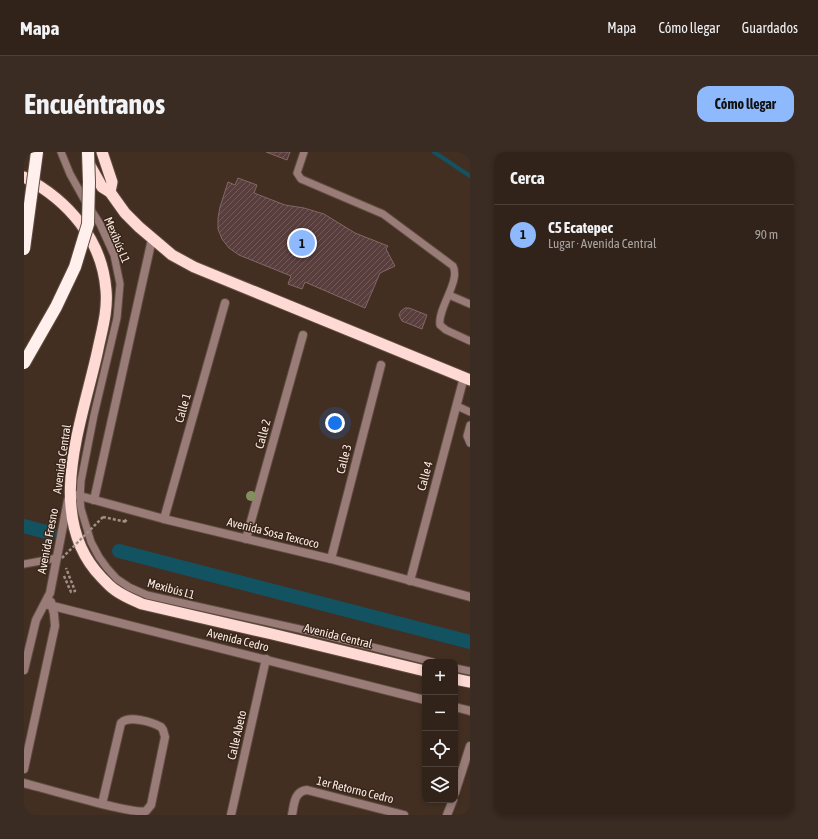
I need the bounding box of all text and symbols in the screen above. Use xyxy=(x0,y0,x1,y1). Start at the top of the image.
text: Mapa xyxy=(20,17,59,39)
text: Mapa xyxy=(607,20,636,36)
text: Cómo llegar xyxy=(658,20,720,36)
text: Guardados xyxy=(742,20,798,36)
button: Cómo llegar xyxy=(697,86,794,122)
text: Encuéntranos xyxy=(24,88,165,120)
text: Cerca xyxy=(510,168,545,188)
street label: Mexibús L1 xyxy=(101,215,133,265)
text: C5 Ecatepec xyxy=(548,219,613,236)
text: 1 xyxy=(520,227,526,242)
text: 90 m xyxy=(755,227,778,242)
pin: 1 xyxy=(289,228,315,258)
text: Lugar · Avenida Central xyxy=(548,236,657,251)
street label: Calle 1 xyxy=(172,391,194,424)
your location xyxy=(325,413,345,433)
street label: Calle 2 xyxy=(252,418,274,450)
street label: Avenida Central xyxy=(50,423,74,495)
street label: Calle 3 xyxy=(334,443,354,475)
street label: Calle 4 xyxy=(414,459,436,492)
street label: Avenida Fresno xyxy=(35,506,61,575)
street label: Avenida Sosa Texcoco xyxy=(225,515,321,551)
street label: Mexibús L1 xyxy=(146,576,197,602)
street label: Avenida Central xyxy=(302,621,374,651)
street label: Avenida Cedro xyxy=(206,626,271,655)
map controls xyxy=(422,659,458,803)
button: + xyxy=(422,659,458,695)
button: − xyxy=(422,695,458,731)
street label: Calle Abeto xyxy=(225,709,250,761)
button: locate xyxy=(422,731,458,767)
button: layers xyxy=(422,767,458,803)
street label: 1er Retorno Cedro xyxy=(315,774,395,806)

